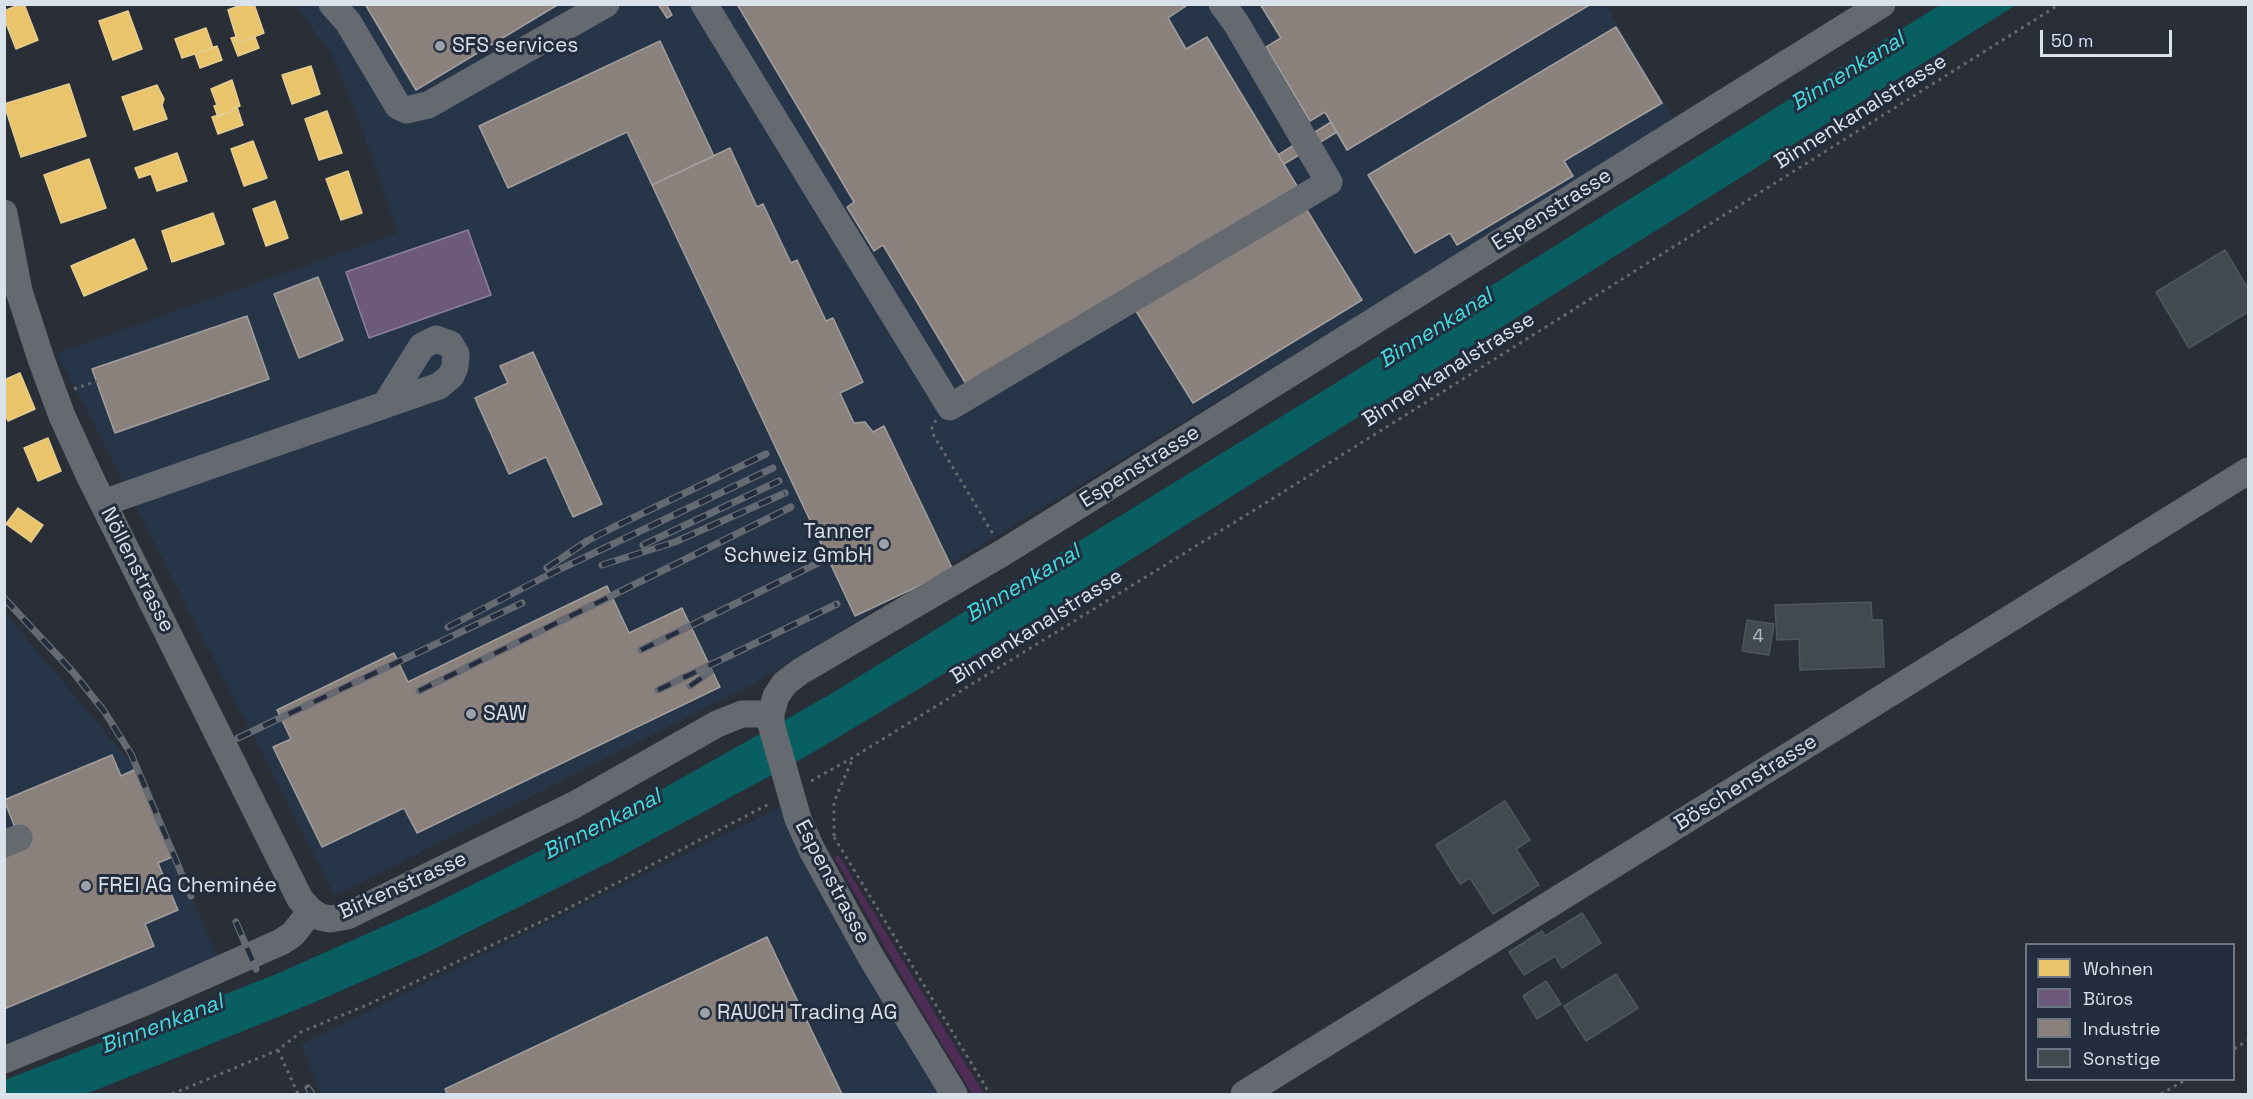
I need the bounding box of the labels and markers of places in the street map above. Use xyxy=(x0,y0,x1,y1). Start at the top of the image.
place label: SFS services xyxy=(452,33,578,59)
marker: SFS services xyxy=(433,39,447,53)
place label: Tanner Schweiz GmbH xyxy=(724,519,872,569)
marker: Tanner Schweiz GmbH xyxy=(877,537,891,551)
place label: SAW xyxy=(483,701,527,727)
marker: SAW xyxy=(464,707,478,721)
place label: FREI AG Cheminée xyxy=(98,873,277,899)
marker: FREI AG Cheminée xyxy=(79,879,93,893)
place label: RAUCH Trading AG xyxy=(717,1000,897,1026)
marker: RAUCH Trading AG xyxy=(698,1006,712,1020)

